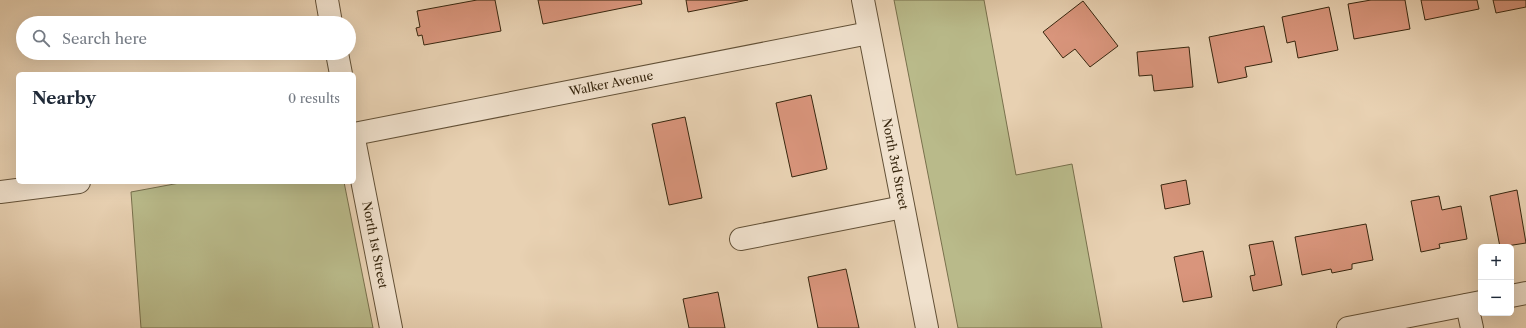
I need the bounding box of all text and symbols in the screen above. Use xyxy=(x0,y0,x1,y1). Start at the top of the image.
search box xyxy=(16,16,356,60)
icon: search xyxy=(30,27,52,49)
text: Search here xyxy=(62,29,147,48)
street label: Walker Avenue xyxy=(567,67,655,99)
text: Nearby xyxy=(32,88,96,108)
text: 0 results xyxy=(288,90,340,106)
street label: North 3rd Street xyxy=(879,117,912,212)
street label: North 1st Street xyxy=(359,200,391,291)
map controls xyxy=(1478,244,1514,316)
button: + xyxy=(1478,244,1514,280)
button: − xyxy=(1478,280,1514,316)

